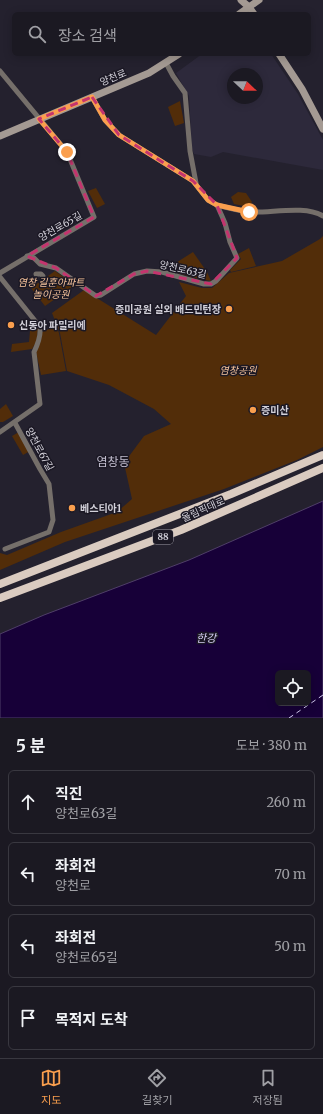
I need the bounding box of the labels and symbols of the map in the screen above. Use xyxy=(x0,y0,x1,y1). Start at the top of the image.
street label: 양천로 xyxy=(98,66,128,89)
north arrow xyxy=(227,68,263,104)
route end xyxy=(58,143,76,161)
route start xyxy=(240,203,258,221)
street label: 양천로65길 xyxy=(36,209,84,244)
street label: 양천로63길 xyxy=(158,258,208,281)
park label: 염창 길훈아파트 놀이공원 xyxy=(18,276,85,301)
place label: 증미공원 실외 배드민턴장 xyxy=(115,303,221,316)
marker: 증미공원 실외 배드민턴장 xyxy=(224,304,234,314)
place label: 신동아 파밀리에 xyxy=(19,319,86,332)
marker: 신동아 파밀리에 xyxy=(6,320,16,330)
park label: 염창공원 xyxy=(220,364,257,377)
place label: 증미산 xyxy=(261,404,289,417)
marker: 증미산 xyxy=(248,405,258,415)
street label: 양천로67길 xyxy=(22,425,57,473)
district label: 염창동 xyxy=(96,454,130,469)
street label: 올림픽대로 xyxy=(180,494,227,525)
place label: 베스티아1 xyxy=(80,502,122,515)
marker: 베스티아1 xyxy=(67,503,77,513)
road number: 88 xyxy=(153,530,173,544)
water label: 한강 xyxy=(196,631,218,645)

